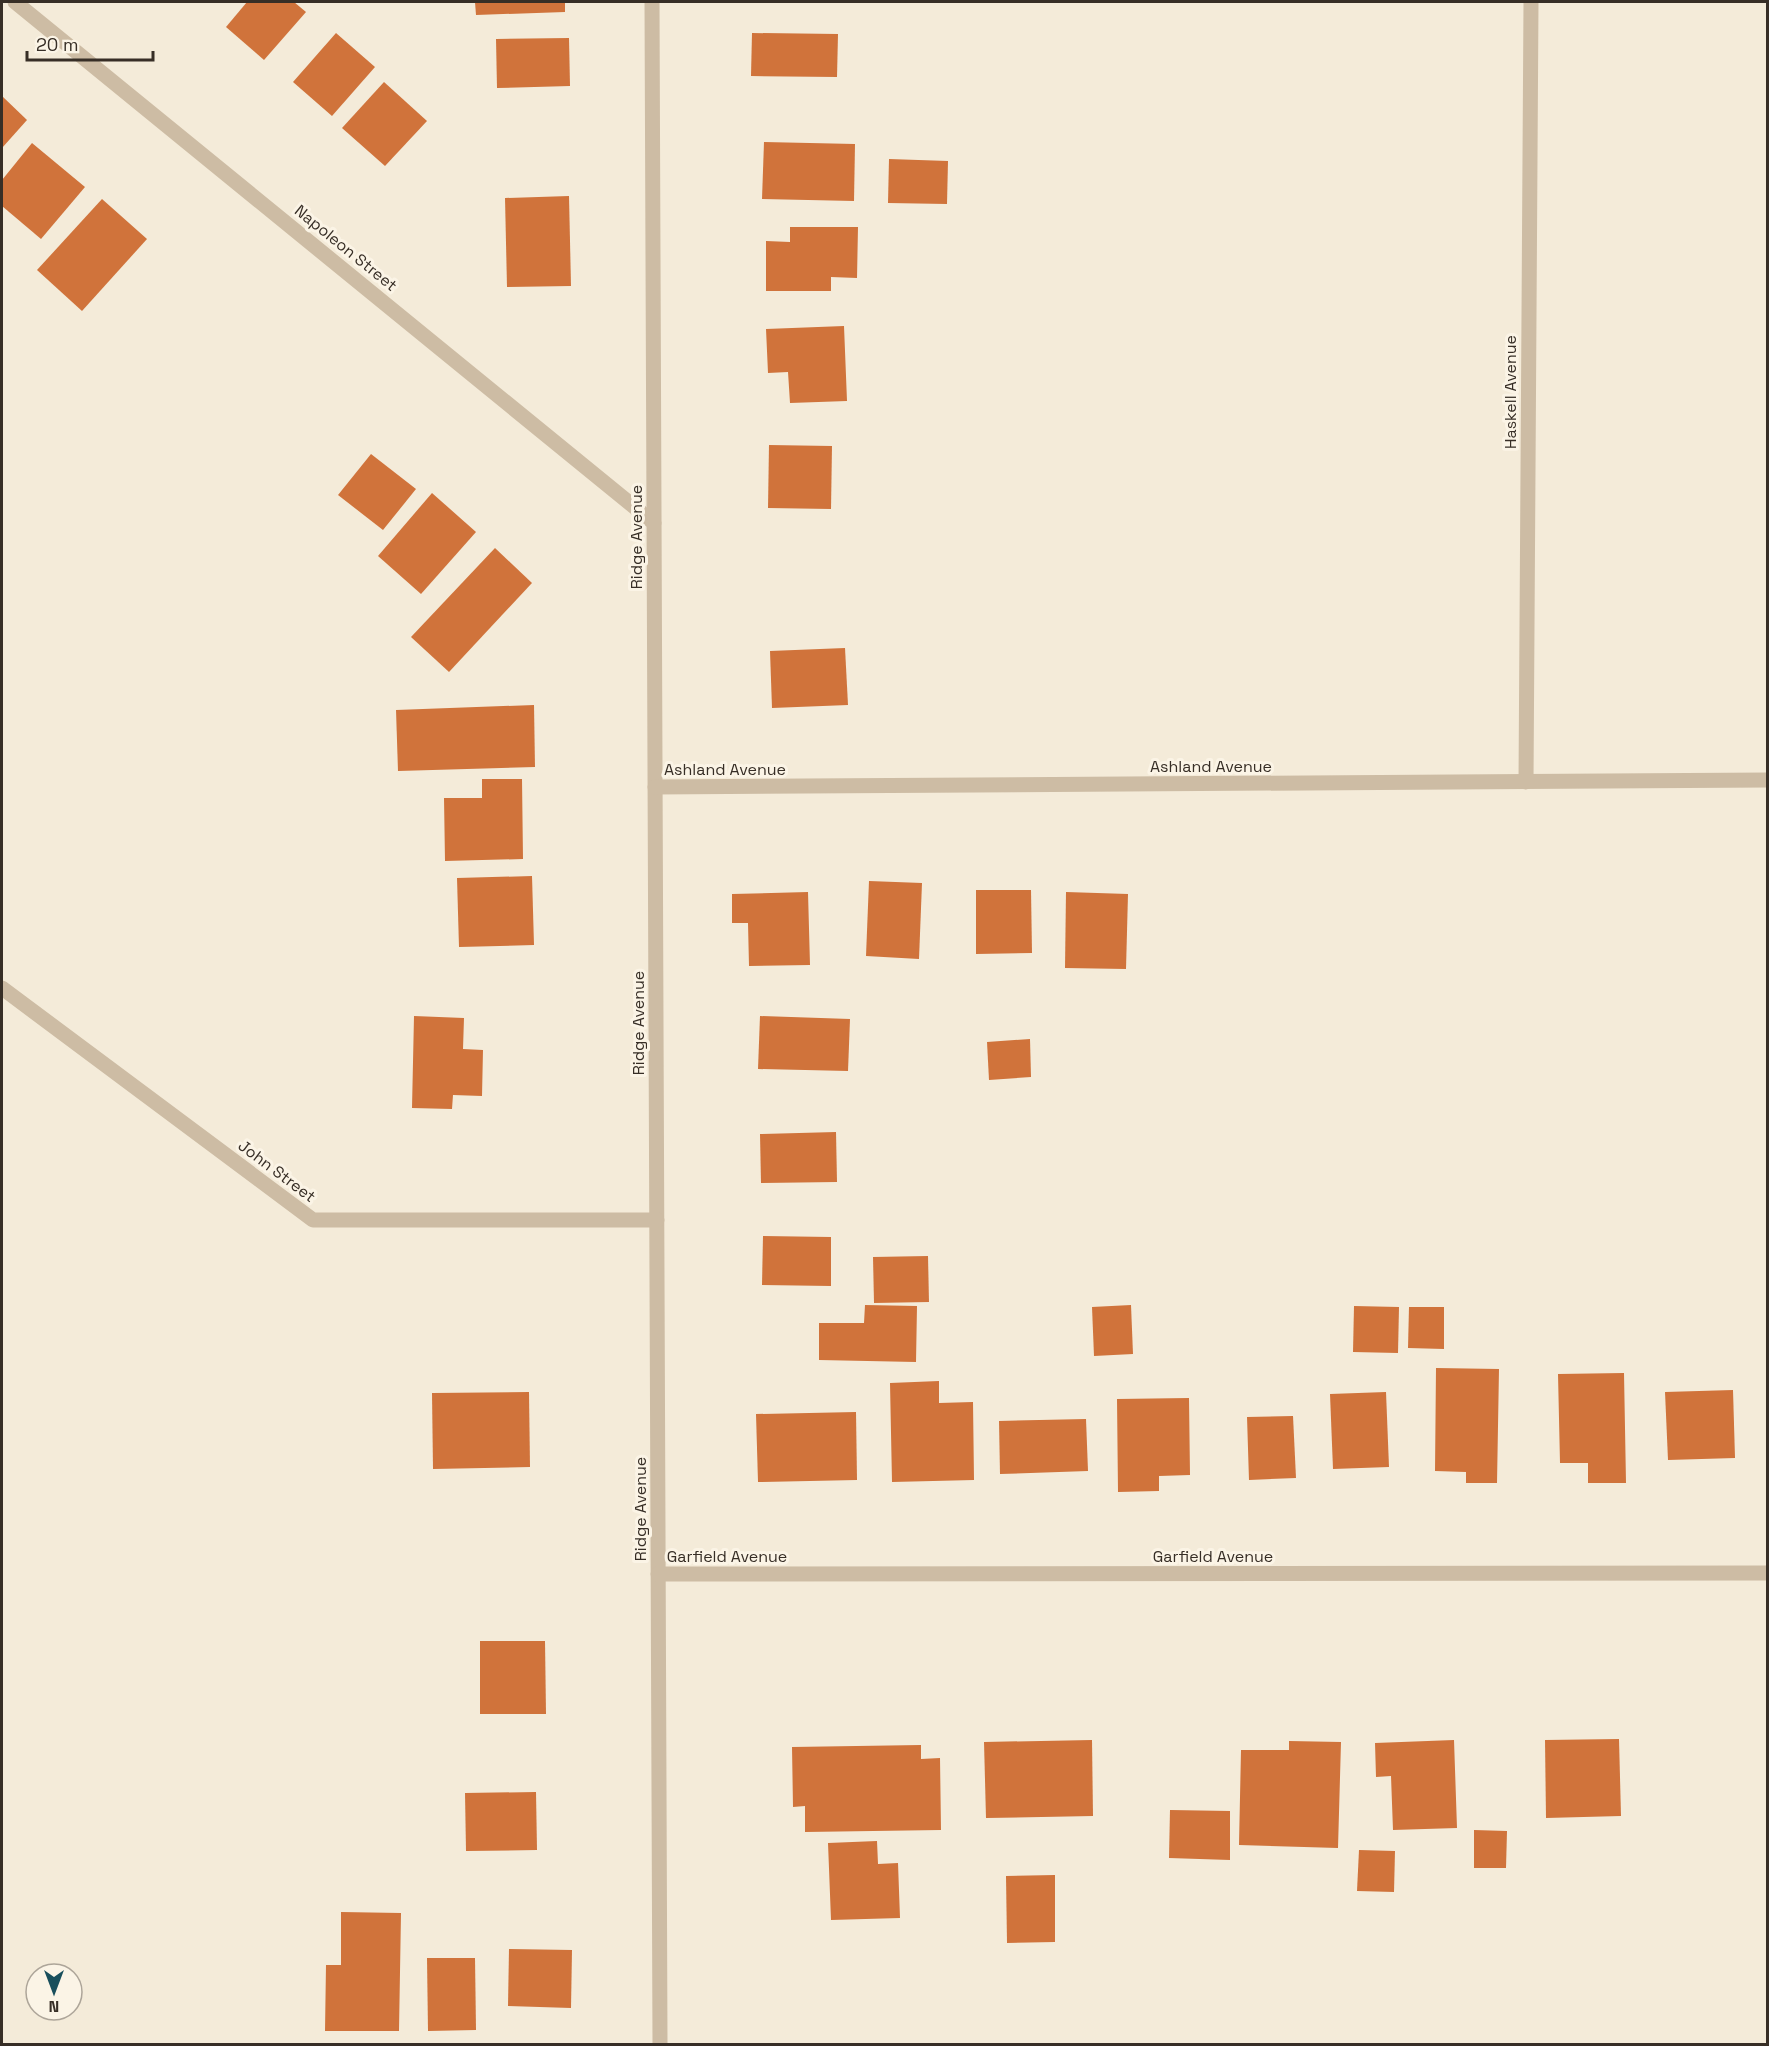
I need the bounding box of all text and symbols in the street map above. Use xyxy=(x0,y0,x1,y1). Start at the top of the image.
scale bar xyxy=(27,24,153,62)
text: 20 m xyxy=(36,33,79,56)
street label: Napoleon Street xyxy=(290,200,402,296)
street label: Haskell Avenue xyxy=(1500,335,1521,449)
street label: Ridge Avenue xyxy=(626,485,647,589)
street label: Ashland Avenue xyxy=(1150,756,1272,777)
street label: Ashland Avenue xyxy=(664,759,786,780)
street label: Ridge Avenue xyxy=(628,971,649,1075)
street label: John Street xyxy=(234,1135,320,1207)
street label: Ridge Avenue xyxy=(630,1457,651,1561)
street label: Garfield Avenue xyxy=(667,1546,787,1567)
street label: Garfield Avenue xyxy=(1153,1546,1273,1567)
north arrow xyxy=(24,1962,84,2022)
text: N xyxy=(49,1996,59,2017)

